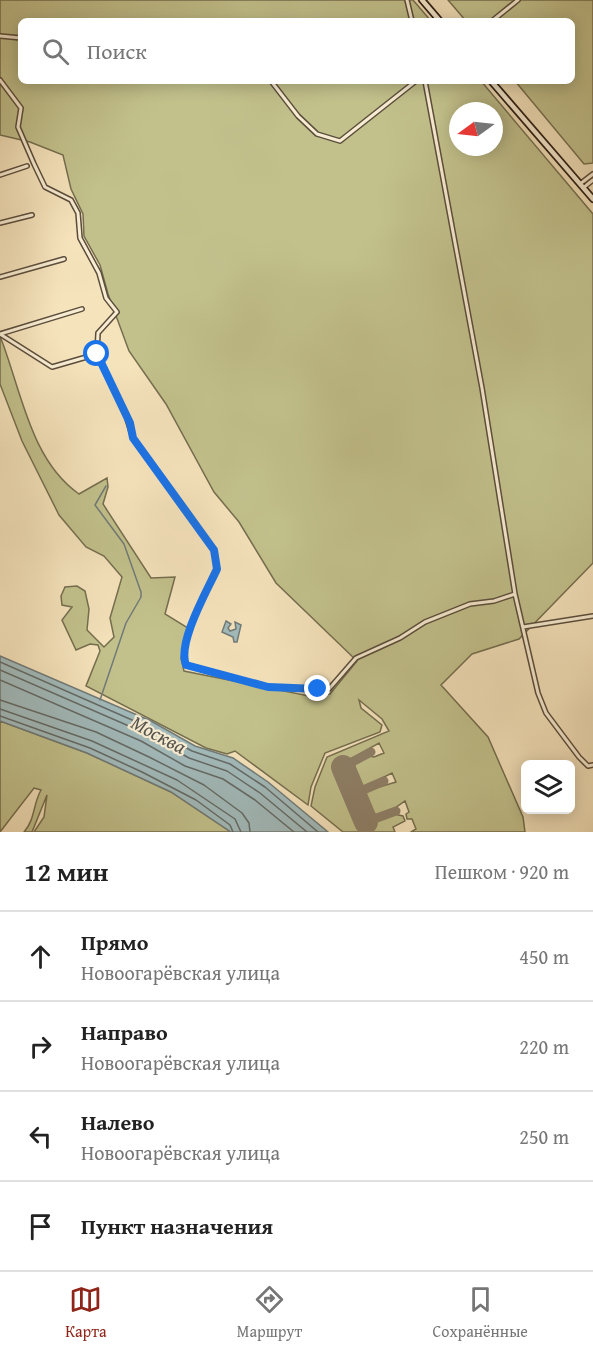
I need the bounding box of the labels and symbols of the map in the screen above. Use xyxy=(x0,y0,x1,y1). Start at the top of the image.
north arrow xyxy=(449,102,503,156)
route start xyxy=(83,340,109,366)
route end xyxy=(304,675,330,701)
water label: Москва xyxy=(126,707,192,761)

